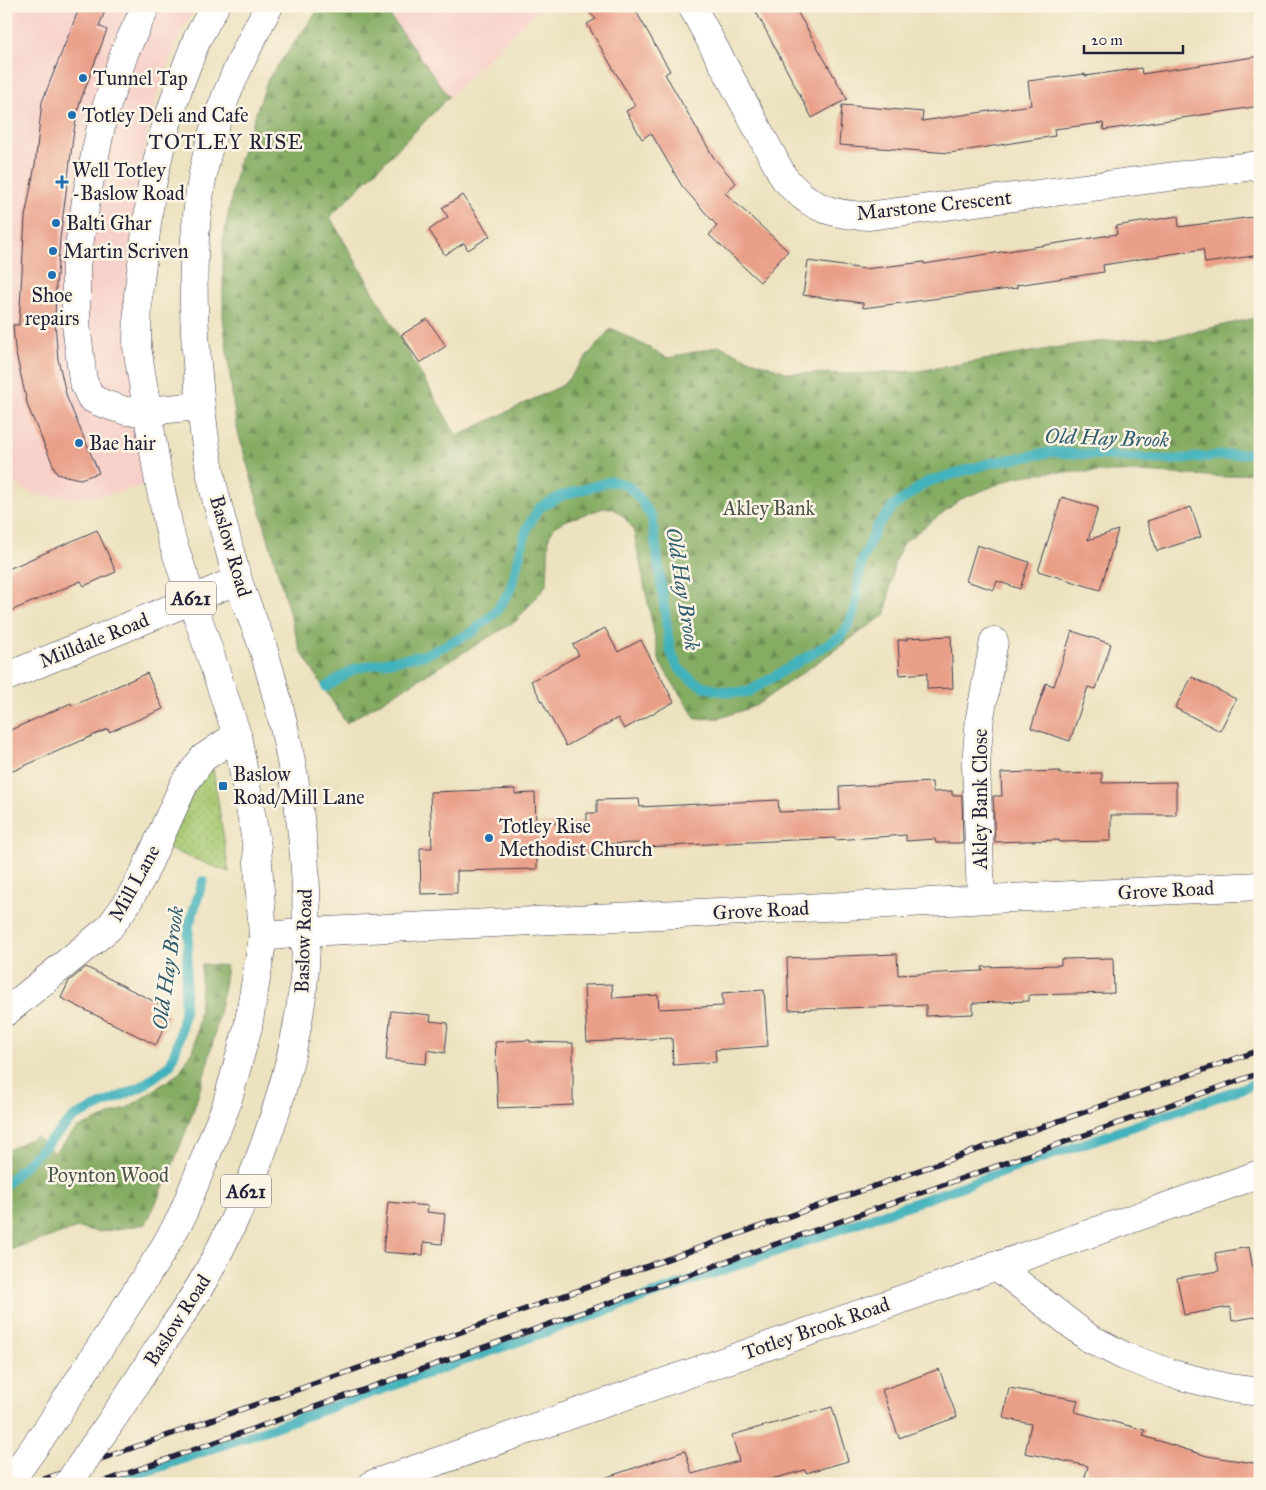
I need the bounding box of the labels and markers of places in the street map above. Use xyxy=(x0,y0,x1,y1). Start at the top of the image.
place label: Tunnel Tap xyxy=(93,66,188,90)
marker: Tunnel Tap xyxy=(77,72,89,84)
place label: Totley Deli and Cafe xyxy=(82,103,249,127)
marker: Totley Deli and Cafe xyxy=(66,109,78,121)
place label: Well Totley -Baslow Road xyxy=(72,158,185,205)
marker: Well Totley -Baslow Road xyxy=(56,176,68,188)
place label: Balti Ghar xyxy=(66,211,152,235)
marker: Balti Ghar xyxy=(50,217,62,229)
place label: Martin Scriven xyxy=(63,239,189,263)
marker: Martin Scriven xyxy=(47,245,59,257)
marker: Shoe repairs xyxy=(46,269,58,281)
place label: Shoe repairs xyxy=(25,283,79,330)
place label: Bae hair xyxy=(89,431,156,455)
marker: Bae hair xyxy=(73,437,85,449)
place label: Baslow Road/Mill Lane xyxy=(233,762,365,809)
marker: Baslow Road/Mill Lane xyxy=(217,780,229,792)
place label: Totley Rise Methodist Church xyxy=(499,814,653,861)
marker: Totley Rise Methodist Church xyxy=(483,832,495,844)

